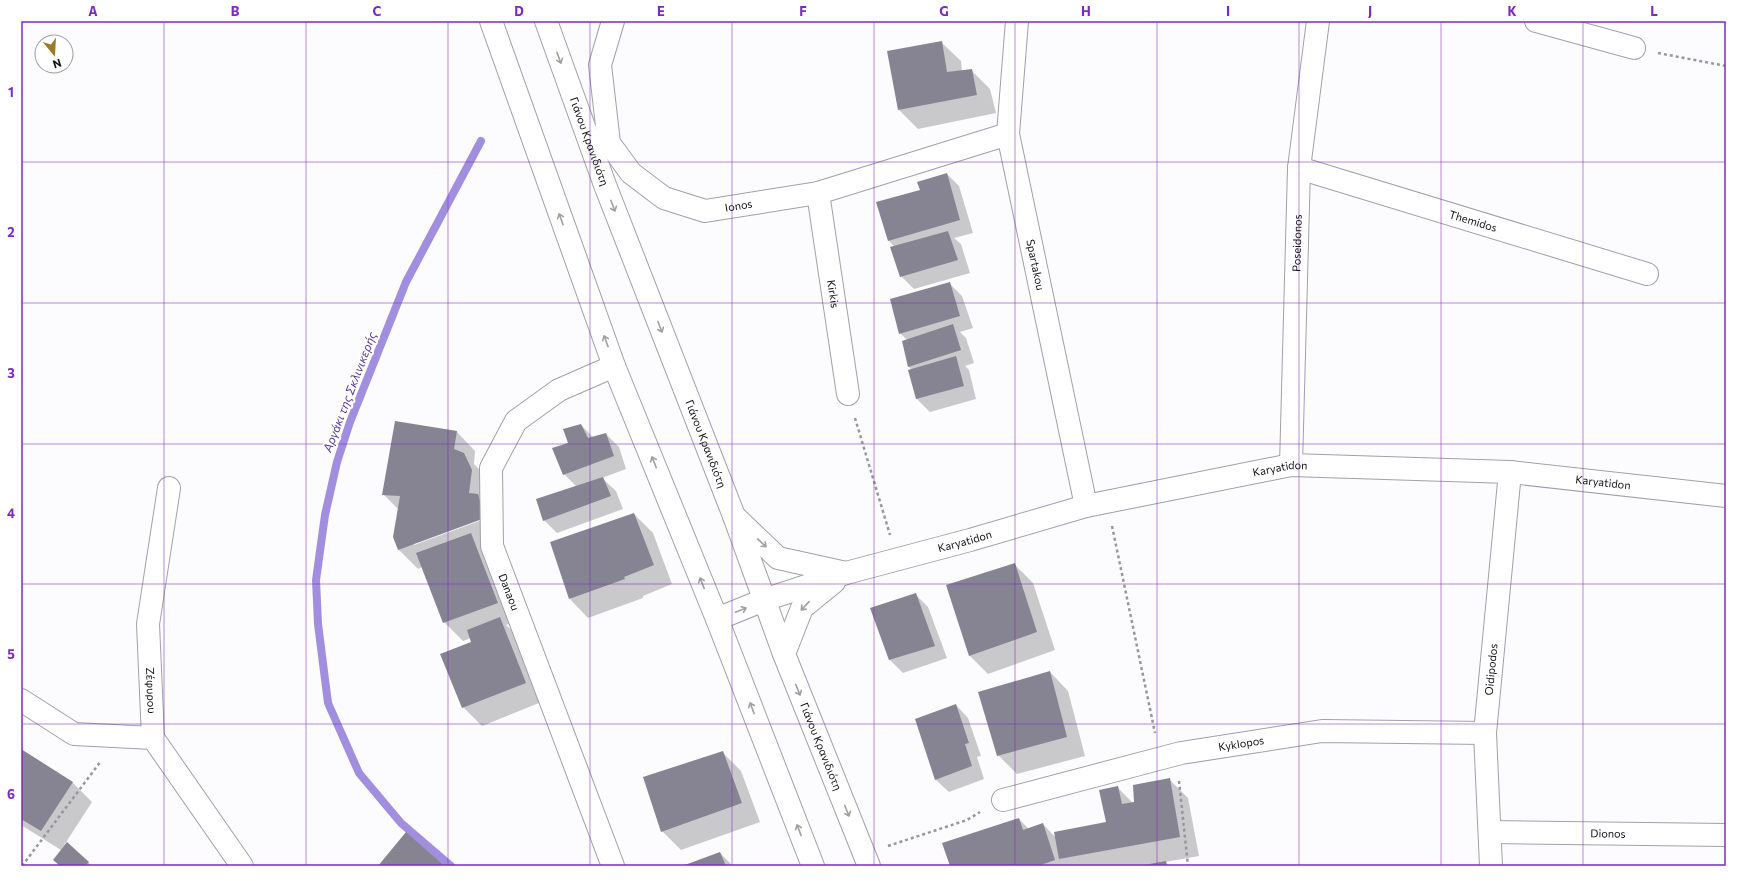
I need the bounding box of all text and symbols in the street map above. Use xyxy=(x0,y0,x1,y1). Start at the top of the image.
text: A xyxy=(88,3,98,19)
text: B xyxy=(231,3,240,19)
text: C xyxy=(373,3,382,19)
text: D xyxy=(514,3,524,19)
text: E xyxy=(657,3,665,19)
text: F xyxy=(799,3,807,19)
text: G xyxy=(939,3,949,19)
text: H xyxy=(1081,3,1091,19)
text: I xyxy=(1226,3,1230,19)
text: J xyxy=(1368,3,1372,19)
text: K xyxy=(1507,3,1517,19)
text: L xyxy=(1650,3,1658,19)
north arrow xyxy=(34,34,74,74)
one-way arrow xyxy=(556,51,563,64)
text: N xyxy=(51,57,63,71)
text: 1 xyxy=(8,84,14,100)
street label: Γιάνου Κρανιδιότη xyxy=(568,95,612,187)
street label: Ionos xyxy=(724,197,753,214)
one-way arrow xyxy=(610,200,618,212)
street label: Themidos xyxy=(1448,207,1499,234)
one-way arrow xyxy=(557,213,564,226)
street label: Poseidonos xyxy=(1289,214,1304,272)
text: 2 xyxy=(7,224,15,240)
street label: Spartakou xyxy=(1024,238,1048,291)
street label: Kirkis xyxy=(825,279,842,309)
one-way arrow xyxy=(657,321,665,333)
water label: Αργάκι της Σκλινικερής xyxy=(319,330,378,455)
one-way arrow xyxy=(601,336,609,348)
text: 3 xyxy=(7,365,15,381)
street label: Γιάνου Κρανιδιότη xyxy=(683,398,729,489)
one-way arrow xyxy=(649,457,657,469)
street label: Karyatidon xyxy=(1251,458,1308,479)
street label: Karyatidon xyxy=(1575,472,1631,491)
text: 4 xyxy=(7,505,15,521)
street label: Karyatidon xyxy=(936,527,993,554)
one-way arrow xyxy=(757,538,767,548)
street label: Danaou xyxy=(496,571,522,612)
one-way arrow xyxy=(698,577,706,589)
one-way arrow xyxy=(800,601,810,611)
one-way arrow xyxy=(734,605,746,613)
street label: Oidipodos xyxy=(1482,643,1500,696)
text: 5 xyxy=(7,646,15,662)
street label: Ζέφυρου xyxy=(144,667,159,714)
one-way arrow xyxy=(795,684,803,696)
street label: Γιάνου Κρανιδιότη xyxy=(798,701,845,792)
one-way arrow xyxy=(747,703,755,715)
street label: Kyklopos xyxy=(1217,733,1265,753)
text: 6 xyxy=(7,786,15,802)
one-way arrow xyxy=(844,804,851,816)
one-way arrow xyxy=(794,824,802,836)
street label: Dionos xyxy=(1590,826,1626,840)

